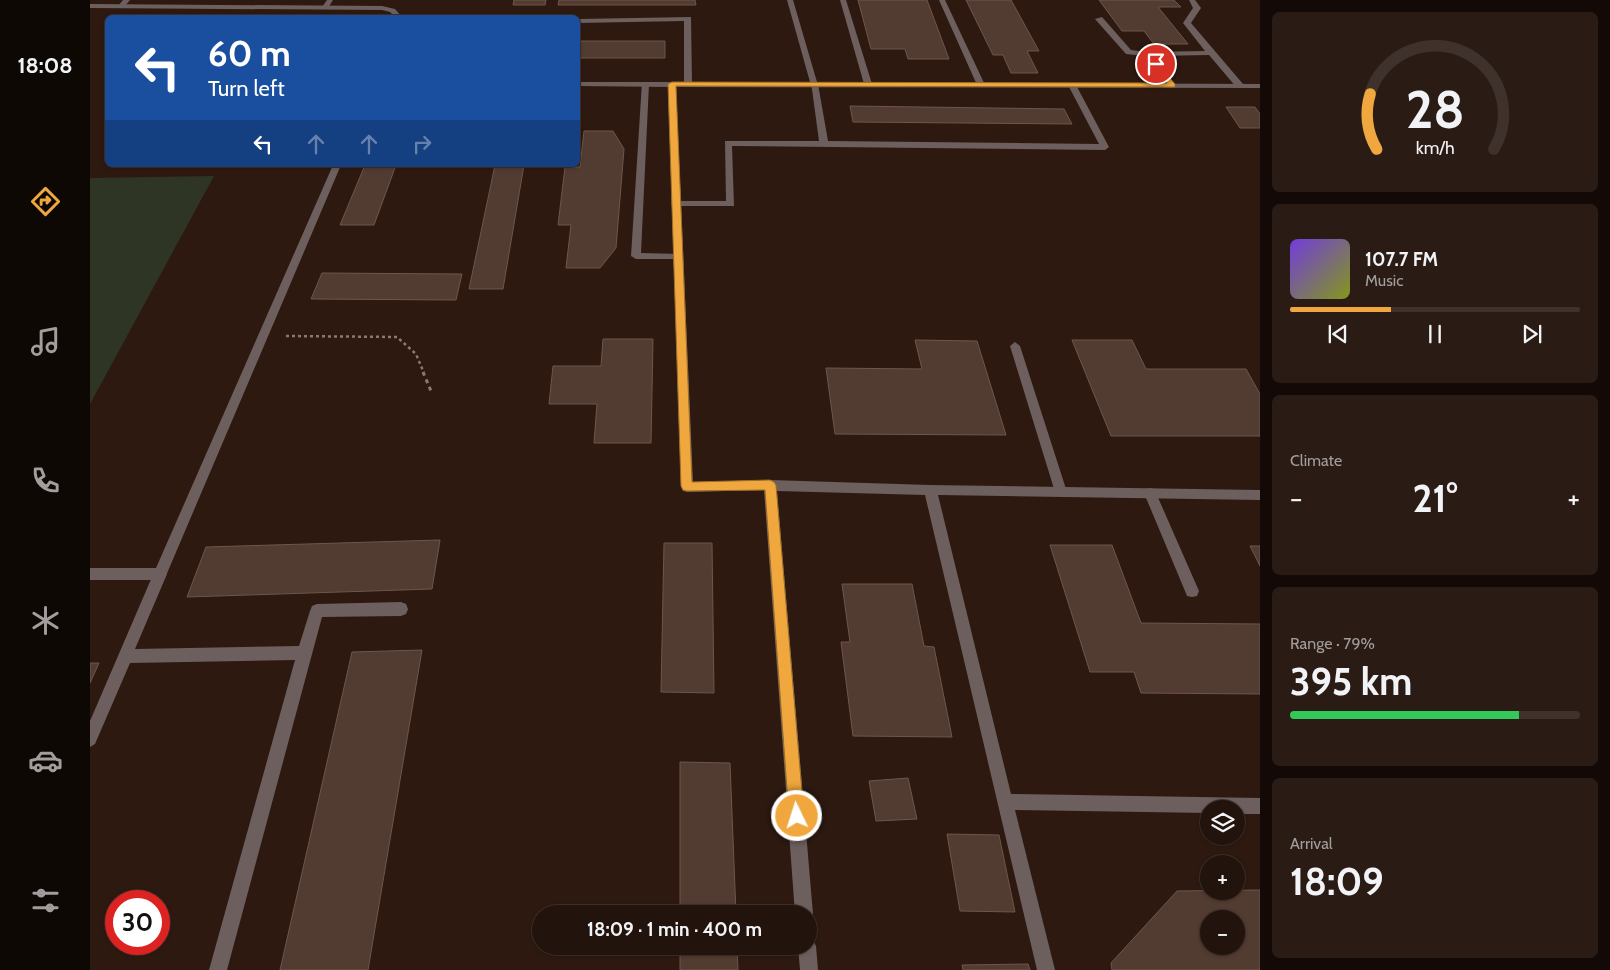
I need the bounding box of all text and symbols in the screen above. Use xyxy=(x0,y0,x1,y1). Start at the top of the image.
text: 60 m xyxy=(208,32,291,75)
icon: left xyxy=(125,35,190,100)
pin xyxy=(1135,43,1177,85)
icon: arrive xyxy=(1142,50,1170,78)
text: 18:08 xyxy=(17,52,73,79)
text: Turn left xyxy=(208,75,285,102)
text: 28 xyxy=(1406,78,1464,141)
icon: left xyxy=(249,130,277,158)
icon: ahead xyxy=(302,130,330,158)
icon: ahead xyxy=(355,130,383,158)
icon: right xyxy=(408,130,436,158)
text: km/h xyxy=(1415,137,1455,158)
icon: directions xyxy=(28,184,63,219)
text: 107.7 FM xyxy=(1365,248,1438,271)
text: Music xyxy=(1365,271,1403,290)
icon: previous xyxy=(1324,320,1352,348)
icon: pause xyxy=(1421,320,1449,348)
icon: next xyxy=(1518,320,1546,348)
icon: music xyxy=(28,324,63,359)
text: Climate xyxy=(1290,451,1342,470)
icon: phone xyxy=(28,463,63,498)
text: 21° xyxy=(1412,475,1458,522)
text: − xyxy=(1290,481,1302,515)
text: + xyxy=(1568,481,1580,515)
icon: climate xyxy=(28,603,63,638)
text: Range · 79% xyxy=(1290,634,1375,653)
text: 395 km xyxy=(1290,658,1412,705)
icon: car xyxy=(28,743,63,778)
position arrow xyxy=(770,789,822,841)
map controls xyxy=(1200,800,1245,955)
button: layers xyxy=(1200,800,1245,845)
text: Arrival xyxy=(1290,834,1333,853)
button: + xyxy=(1200,855,1245,900)
text: 18:09 xyxy=(1290,858,1384,905)
icon: filters xyxy=(28,883,63,918)
speed limit sign: 30 xyxy=(105,890,170,955)
button: − xyxy=(1200,910,1245,955)
text: 18:09 · 1 min · 400 m xyxy=(587,918,762,941)

